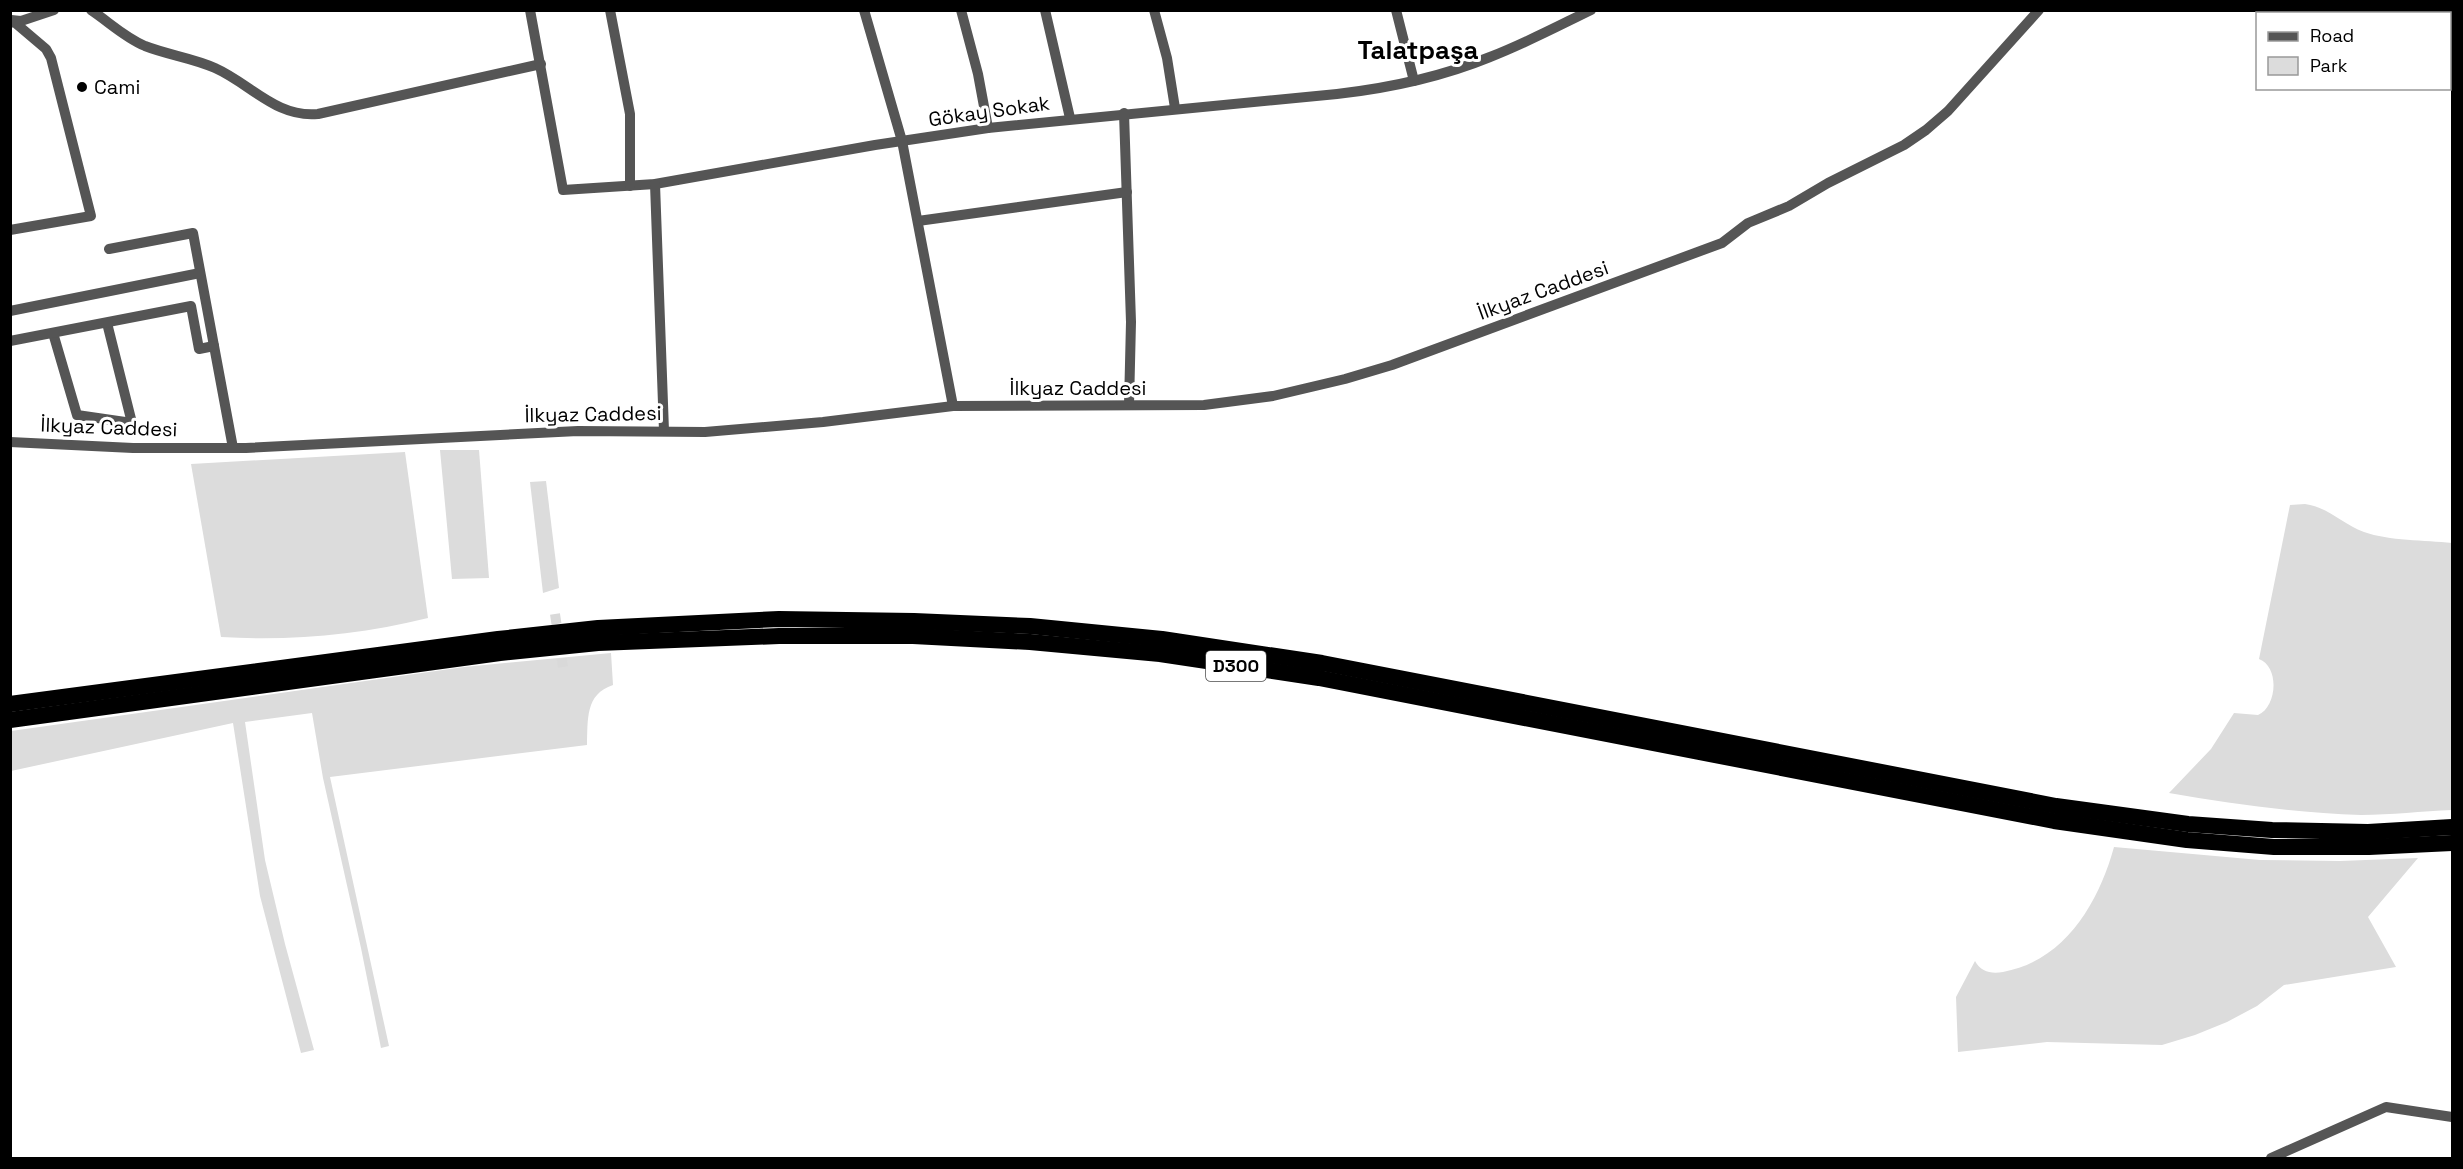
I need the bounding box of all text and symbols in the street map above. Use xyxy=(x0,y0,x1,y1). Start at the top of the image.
legend xyxy=(2256,12,2451,90)
text: Road xyxy=(2310,24,2354,47)
district label: Talatpaşa xyxy=(1357,33,1479,67)
text: Park xyxy=(2310,54,2348,77)
place label: Cami xyxy=(94,74,140,100)
marker: Cami xyxy=(75,80,89,94)
street label: Gökay Sokak xyxy=(927,90,1052,132)
street label: İlkyaz Caddesi xyxy=(1474,254,1612,326)
street label: İlkyaz Caddesi xyxy=(1010,375,1146,401)
street label: İlkyaz Caddesi xyxy=(524,400,662,428)
street label: İlkyaz Caddesi xyxy=(40,412,178,442)
road number: D300 xyxy=(1206,651,1266,681)

